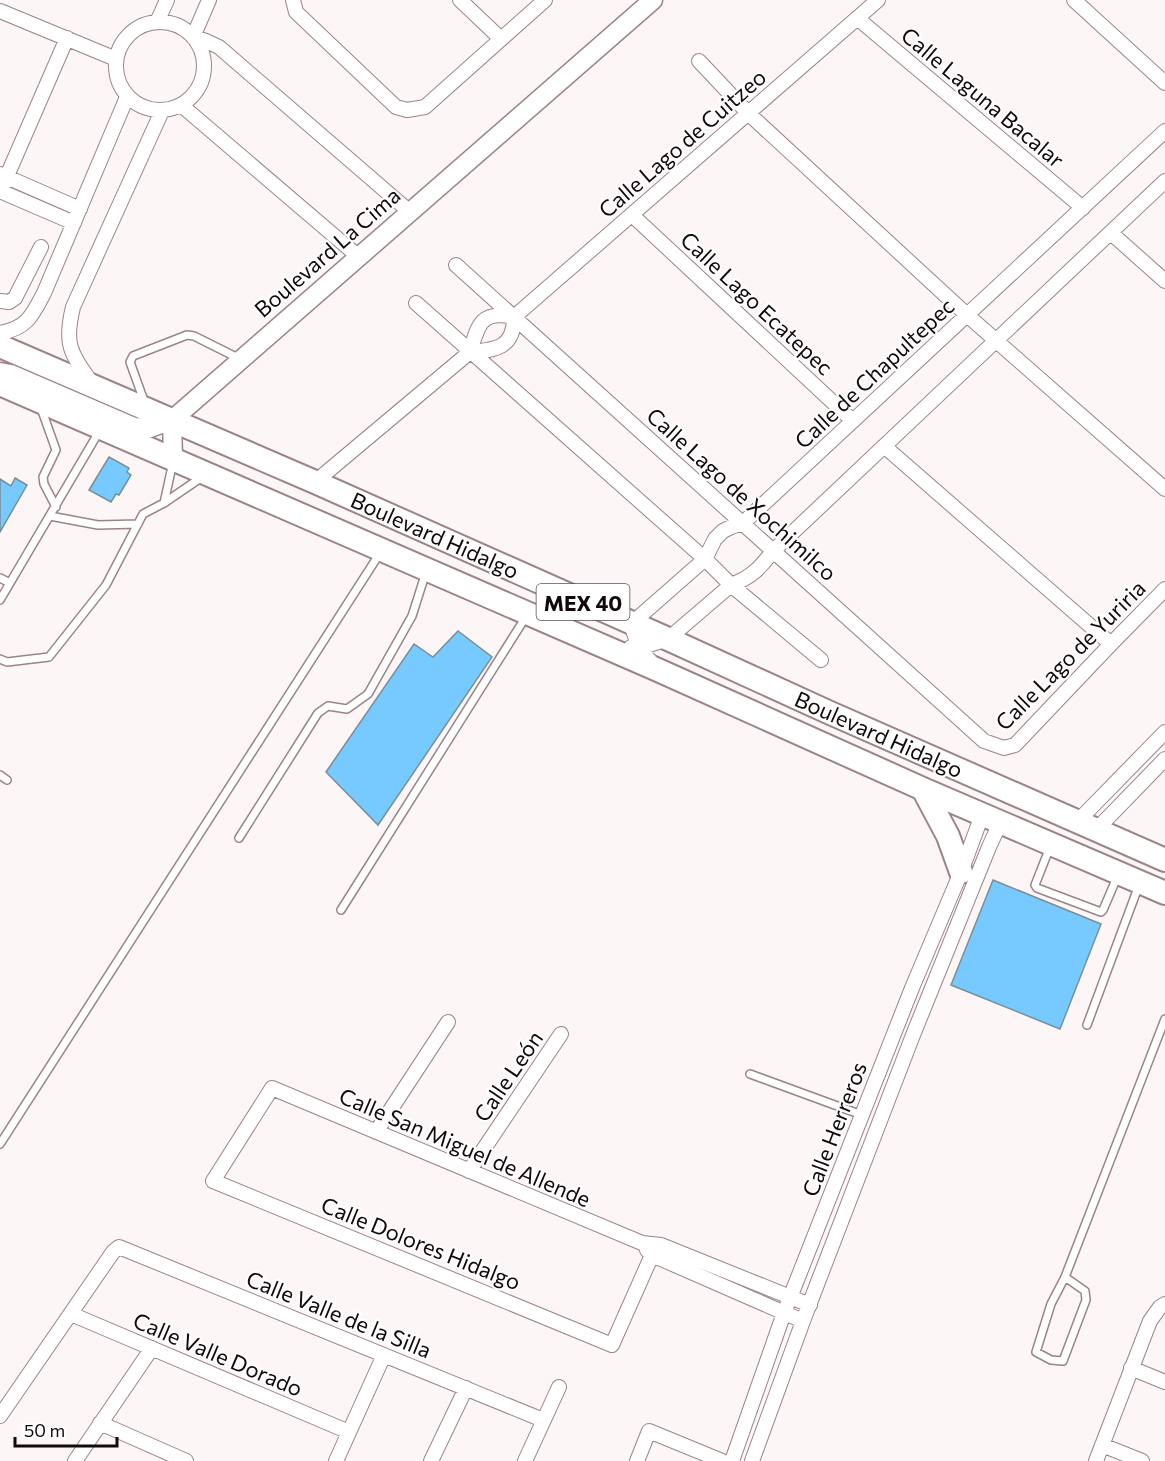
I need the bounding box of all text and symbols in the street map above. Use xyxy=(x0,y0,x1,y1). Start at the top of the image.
street label: Calle Laguna Bacalar xyxy=(896,21,1070,173)
street label: Calle Lago de Cuitzeo xyxy=(593,63,771,223)
street label: Boulevard La Cima xyxy=(249,181,405,323)
street label: Calle Lago Ecatepec xyxy=(675,226,839,380)
street label: Calle de Chapultepec xyxy=(789,292,959,454)
street label: Calle Lago de Xochimilco xyxy=(642,402,842,586)
street label: Boulevard Hidalgo xyxy=(347,486,523,584)
street label: Calle Lago de Yuriria xyxy=(989,574,1151,736)
road number: MEX 40 xyxy=(536,584,630,620)
street label: Boulevard Hidalgo xyxy=(791,685,967,783)
street label: Calle León xyxy=(468,1026,548,1126)
street label: Calle Herreros xyxy=(796,1058,872,1200)
street label: Calle San Miguel de Allende xyxy=(335,1082,595,1212)
street label: Calle Dolores Hidalgo xyxy=(317,1191,525,1295)
street label: Calle Valle de la Silla xyxy=(243,1265,435,1363)
street label: Calle Valle Dorado xyxy=(129,1306,307,1402)
scale bar xyxy=(15,1410,117,1448)
text: 50 m xyxy=(24,1419,65,1441)

